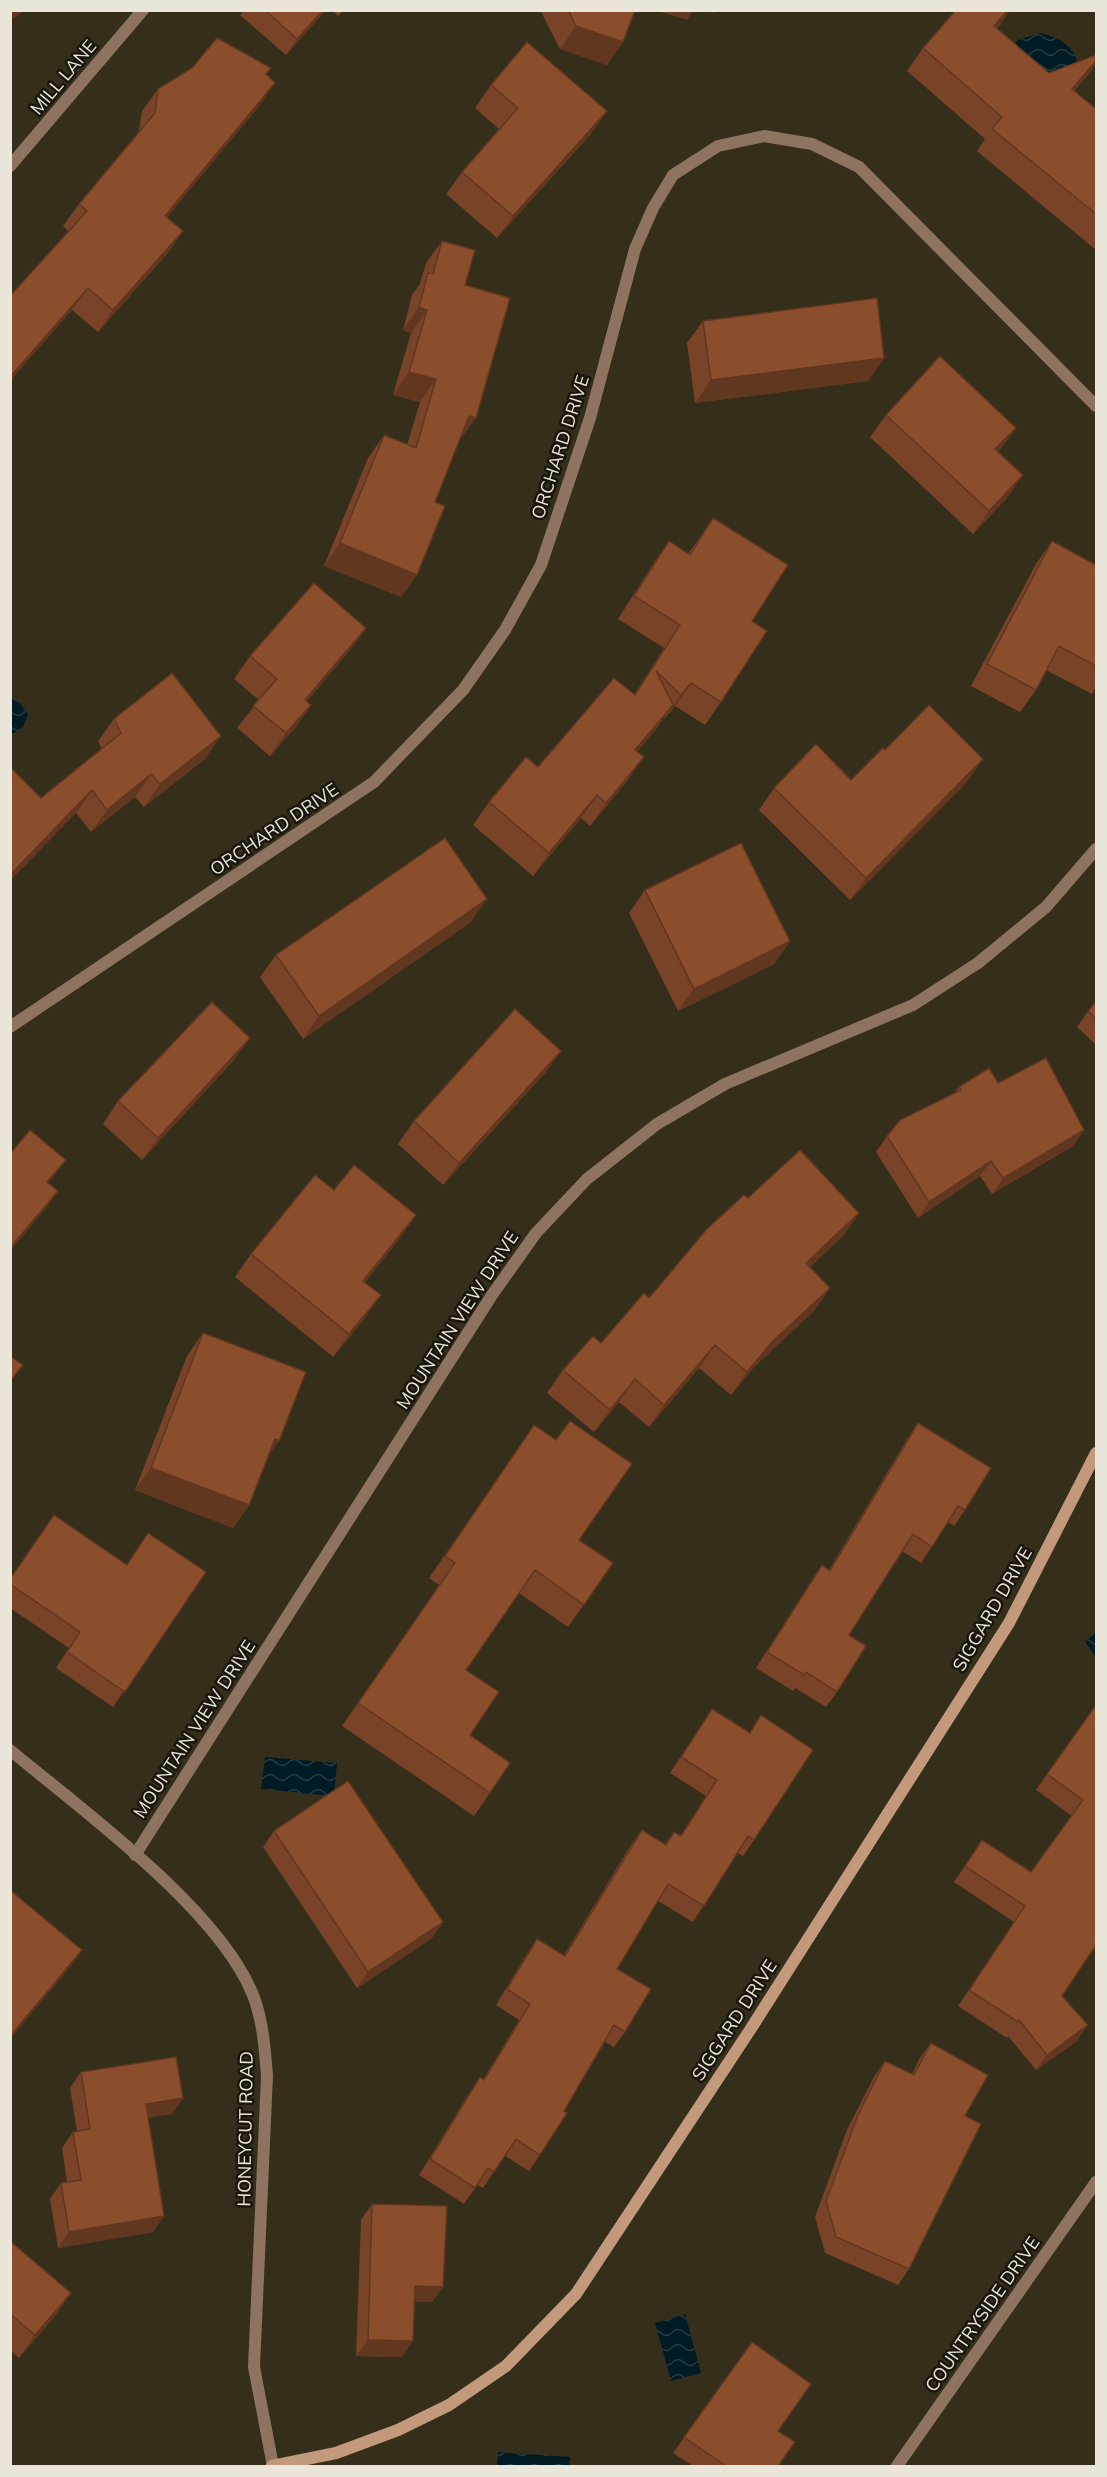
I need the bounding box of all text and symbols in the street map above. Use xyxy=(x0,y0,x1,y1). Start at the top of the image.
street label: MILL LANE xyxy=(25,35,101,119)
street label: ORCHARD DRIVE xyxy=(526,372,594,522)
street label: ORCHARD DRIVE xyxy=(205,778,343,880)
street label: MOUNTAIN VIEW DRIVE xyxy=(391,1227,523,1413)
street label: SIGGARD DRIVE xyxy=(947,1543,1037,1675)
street label: MOUNTAIN VIEW DRIVE xyxy=(128,1636,260,1822)
street label: SIGGARD DRIVE xyxy=(686,1955,782,2085)
street label: HONEYCUT ROAD xyxy=(232,2051,258,2207)
street label: COUNTRYSIDE DRIVE xyxy=(920,2232,1044,2396)

